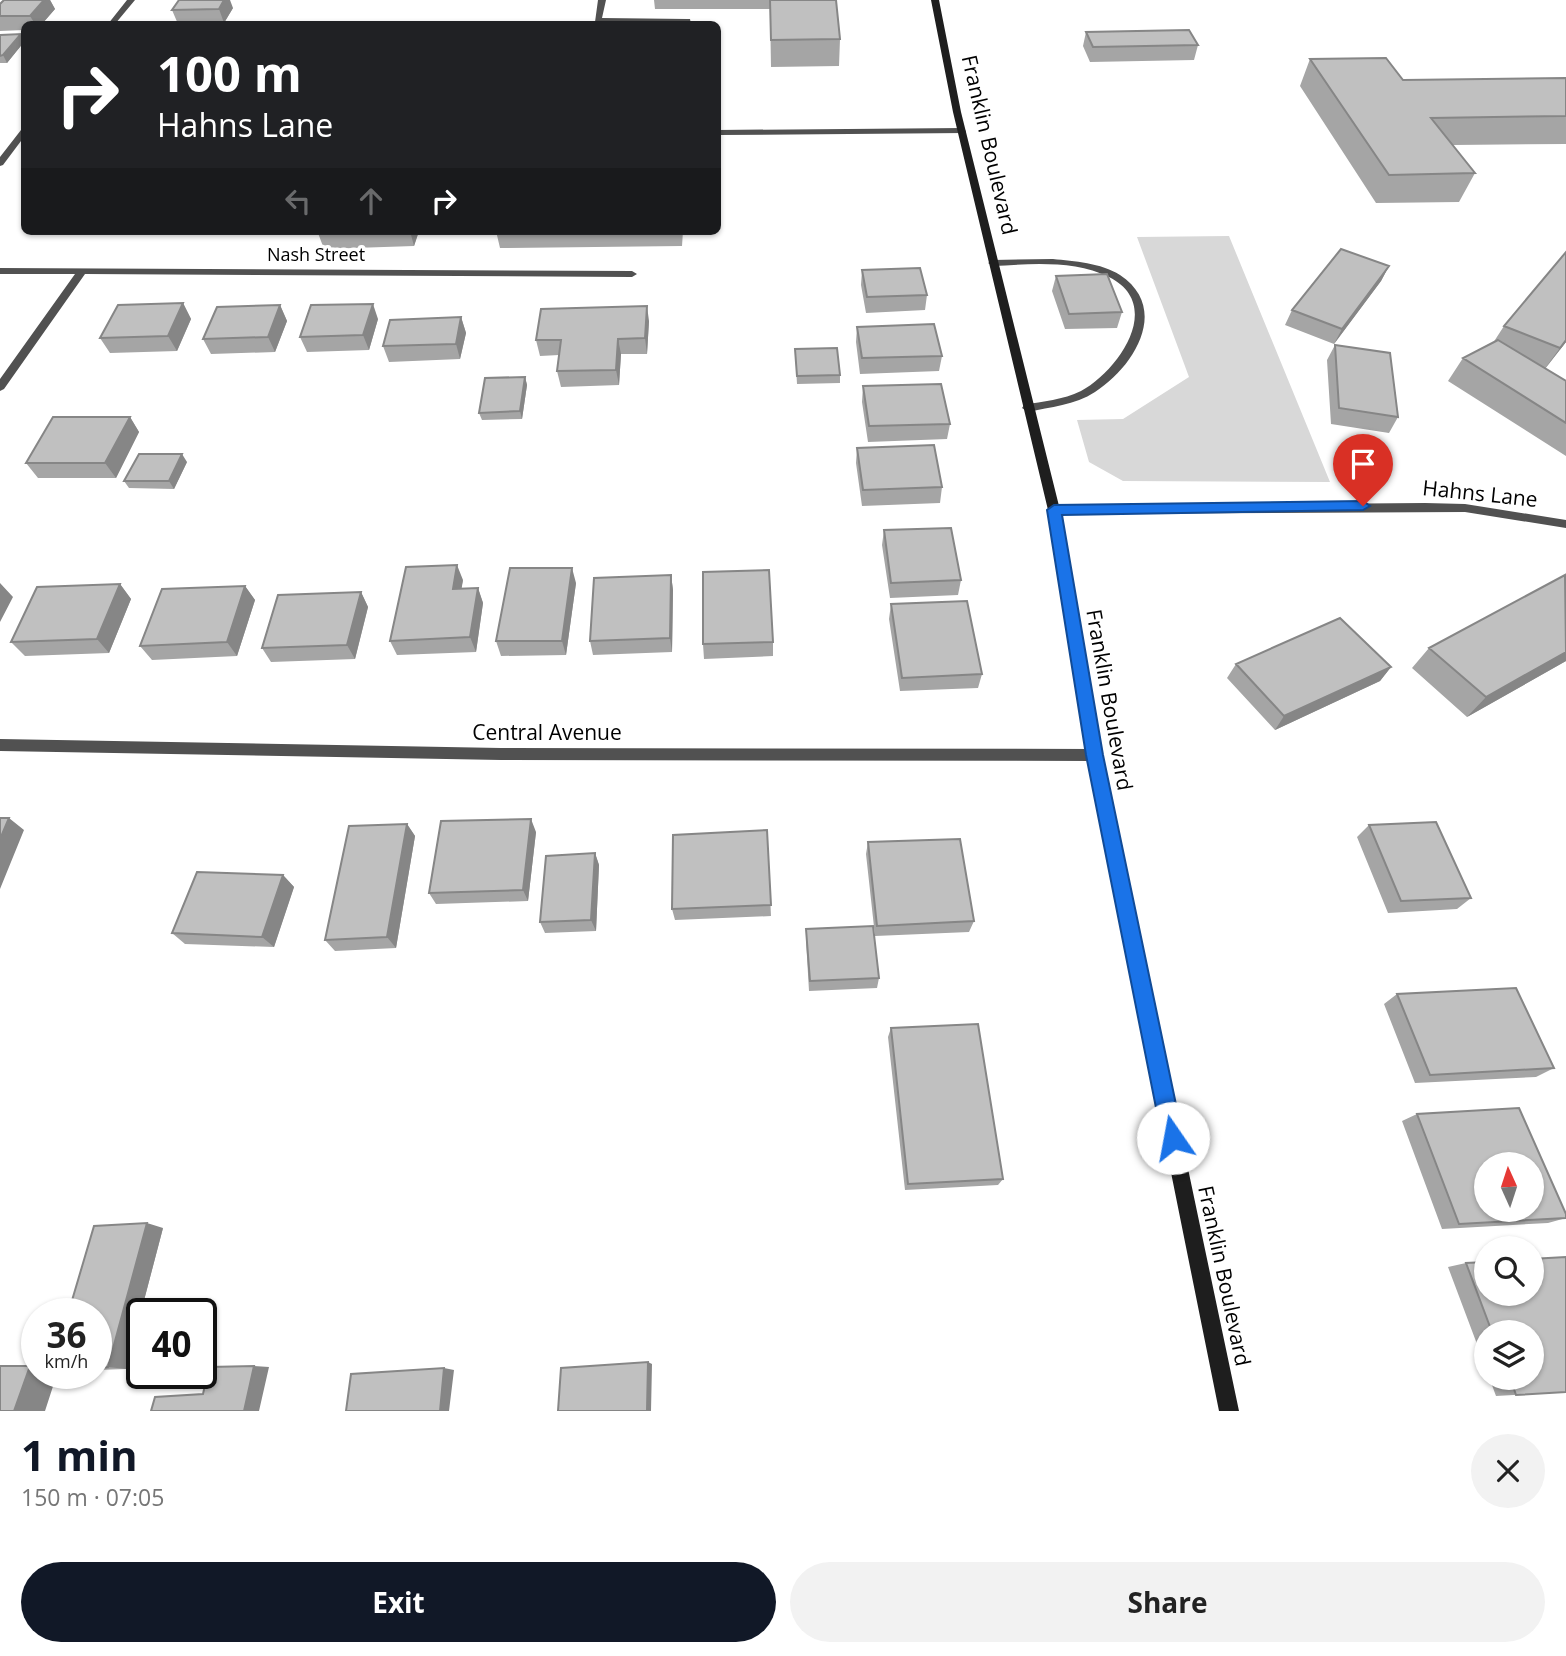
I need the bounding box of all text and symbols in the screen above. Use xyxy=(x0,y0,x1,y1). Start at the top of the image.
text: 100 m xyxy=(157,40,302,106)
icon: right xyxy=(42,49,133,140)
street label: Franklin Boulevard xyxy=(956,52,1024,237)
text: Hahns Lane xyxy=(157,103,333,146)
icon: left xyxy=(279,182,317,220)
icon: ahead xyxy=(352,182,390,220)
icon: right xyxy=(425,182,463,220)
street label: Nash Street xyxy=(267,242,365,266)
pin xyxy=(1333,434,1393,506)
icon: arrive xyxy=(1344,445,1382,483)
street label: Hahns Lane xyxy=(1421,473,1539,513)
street label: Franklin Boulevard xyxy=(1080,607,1140,793)
street label: Central Avenue xyxy=(472,718,622,746)
position arrow xyxy=(1136,1101,1210,1175)
north arrow xyxy=(1474,1152,1544,1222)
map controls xyxy=(1474,1152,1544,1390)
street label: Franklin Boulevard xyxy=(1192,1183,1258,1369)
button: search xyxy=(1474,1236,1544,1306)
speed limit sign: 40 xyxy=(126,1298,217,1389)
text: 36 xyxy=(46,1311,87,1358)
button: layers xyxy=(1474,1320,1544,1390)
text: km/h xyxy=(45,1349,88,1373)
text: 1 min xyxy=(21,1426,138,1483)
button: close xyxy=(1471,1434,1545,1508)
text: 150 m · 07:05 xyxy=(21,1481,164,1513)
button: Exit xyxy=(21,1562,776,1642)
button: Share xyxy=(790,1562,1545,1642)

